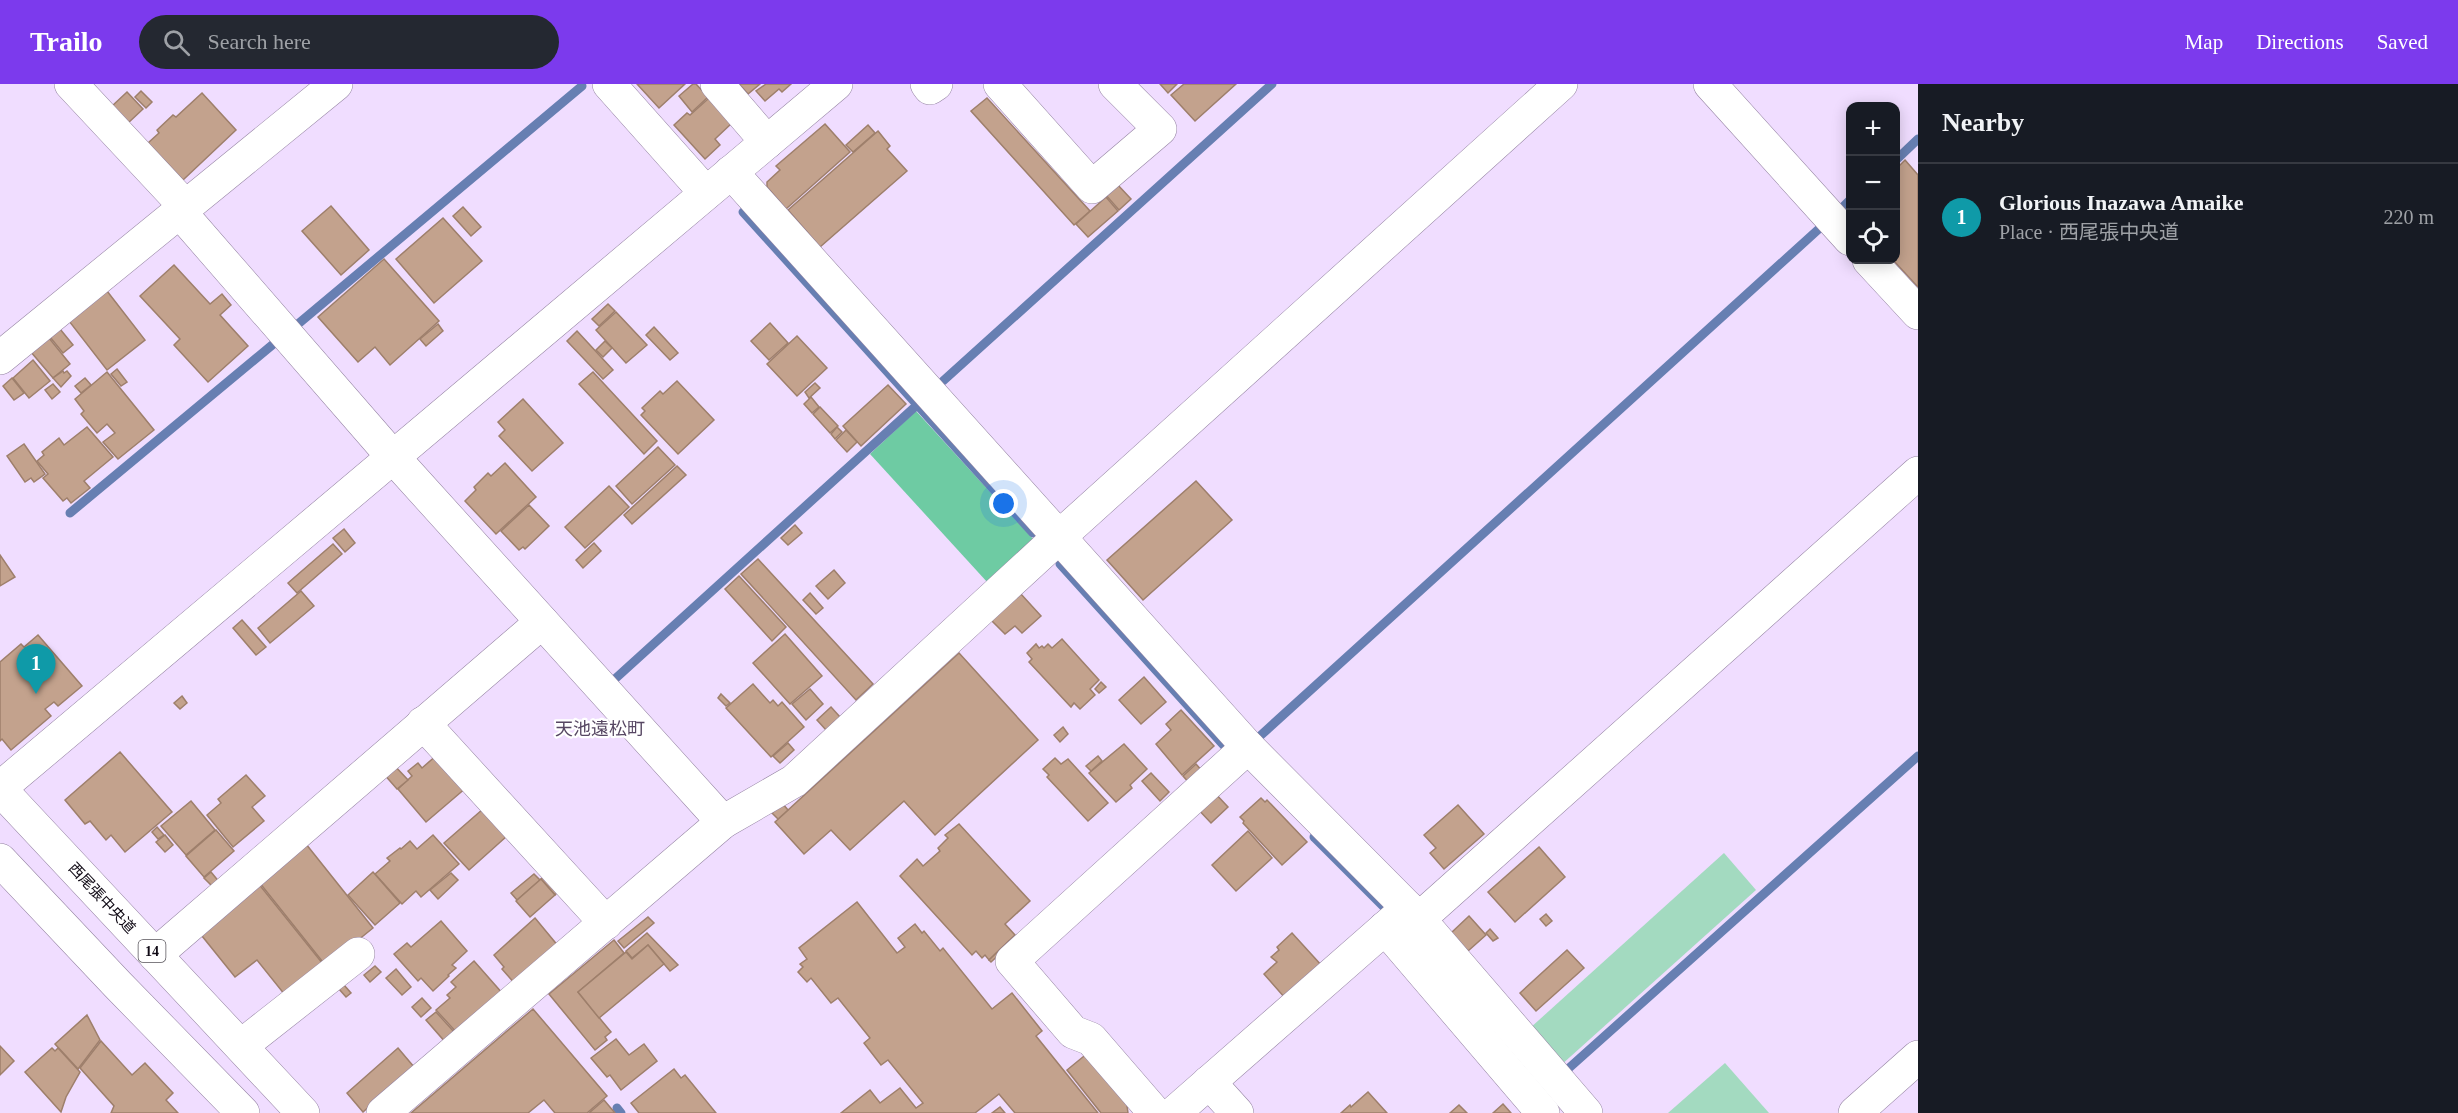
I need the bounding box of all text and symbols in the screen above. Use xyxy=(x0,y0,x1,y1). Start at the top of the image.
search box xyxy=(139,15,559,69)
text: Trailo xyxy=(30,26,103,57)
icon: search xyxy=(160,26,193,59)
text: Search here xyxy=(208,29,311,54)
text: Map xyxy=(2185,30,2223,54)
text: Directions xyxy=(2256,30,2344,54)
text: Saved xyxy=(2377,30,2428,54)
map controls xyxy=(1846,102,1900,264)
button: + xyxy=(1846,102,1900,156)
text: Nearby xyxy=(1942,108,2024,137)
button: − xyxy=(1846,156,1900,210)
text: Glorious Inazawa Amaike xyxy=(1999,190,2243,215)
text: 1 xyxy=(1957,206,1967,228)
text: 220 m xyxy=(2383,206,2434,228)
button: locate xyxy=(1846,210,1900,264)
text: Place · 西尾張中央道 xyxy=(1999,221,2179,243)
your location xyxy=(989,489,1018,518)
pin: 1 xyxy=(16,644,56,694)
district label: 天池遠松町 xyxy=(555,719,645,739)
street label: 西尾張中央道 xyxy=(65,860,139,936)
road number: 14 xyxy=(138,940,166,962)

